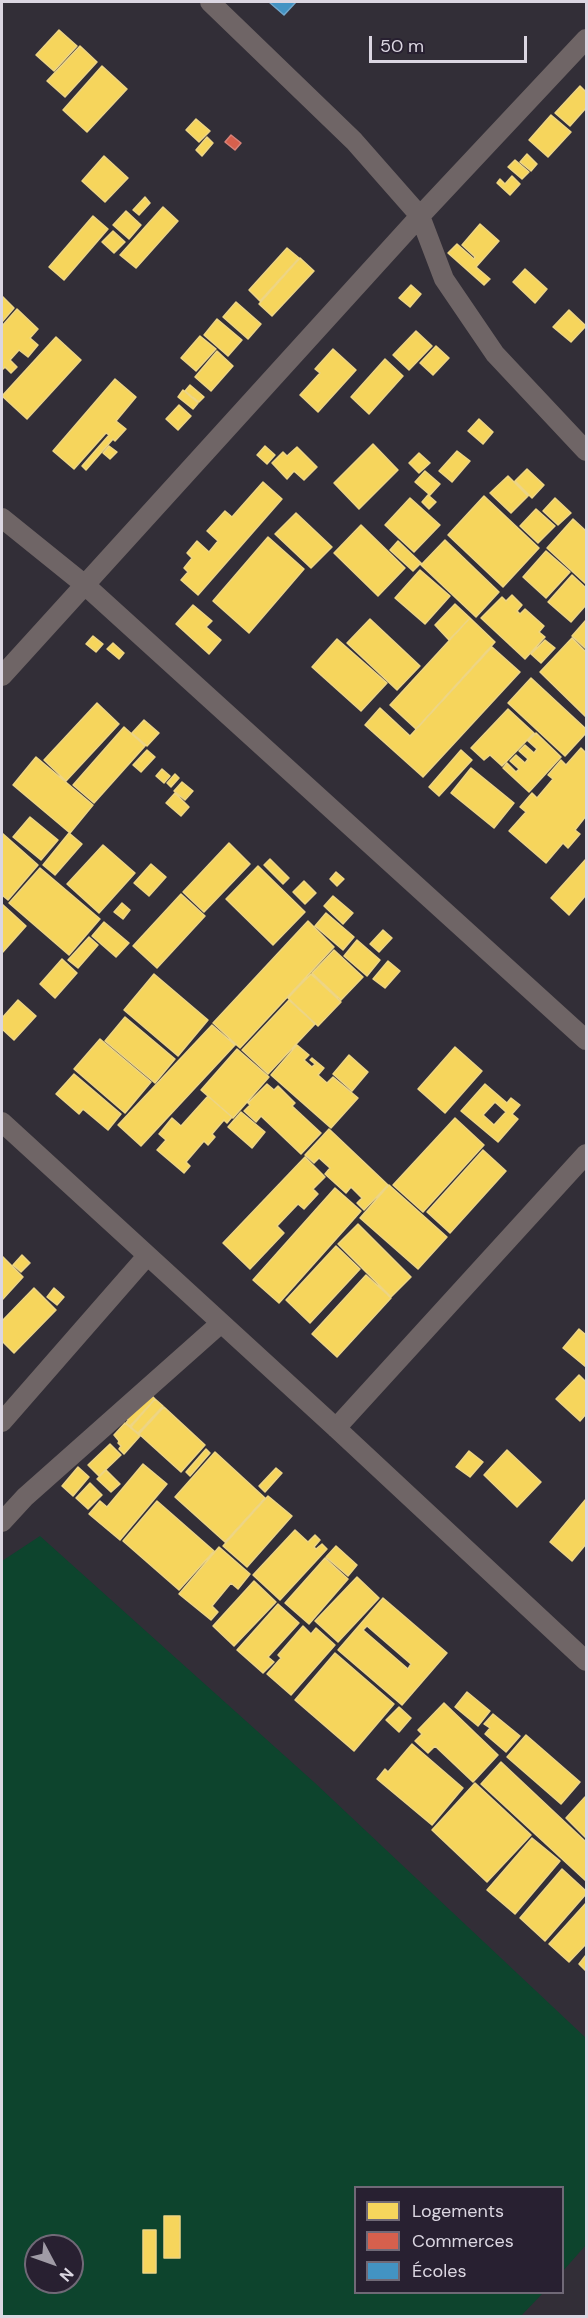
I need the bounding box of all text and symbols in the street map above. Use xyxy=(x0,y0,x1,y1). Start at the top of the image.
scale bar xyxy=(372,24,530,62)
text: 50 m xyxy=(380,34,424,58)
legend xyxy=(354,2186,564,2294)
text: Logements xyxy=(412,2199,504,2223)
text: Commerces xyxy=(412,2229,514,2253)
north arrow xyxy=(24,2234,84,2294)
text: Écoles xyxy=(412,2259,466,2283)
text: N xyxy=(55,2264,78,2286)

